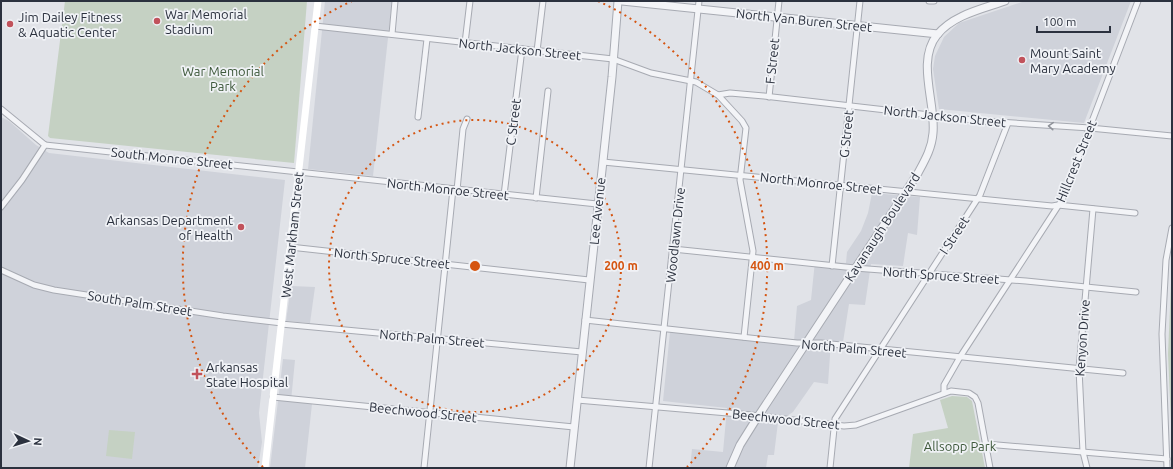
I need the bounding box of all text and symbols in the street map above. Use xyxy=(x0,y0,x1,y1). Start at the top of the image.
street label: North Van Buren Street xyxy=(735,6,873,34)
place label: War Memorial Stadium xyxy=(165,7,247,36)
scale bar xyxy=(1037,8,1110,34)
place label: Jim Dailey Fitness & Aquatic Center xyxy=(18,10,122,39)
text: 100 m xyxy=(1043,15,1076,28)
marker: War Memorial Stadium xyxy=(152,16,162,26)
marker: Jim Dailey Fitness & Aquatic Center xyxy=(5,19,15,29)
street label: North Jackson Street xyxy=(458,36,582,62)
street label: F Street xyxy=(763,37,781,85)
place label: Mount Saint Mary Academy xyxy=(1030,46,1116,75)
marker: Mount Saint Mary Academy xyxy=(1017,55,1027,65)
park label: War Memorial Park xyxy=(182,64,265,93)
street label: C Street xyxy=(503,98,523,146)
street label: North Jackson Street xyxy=(883,103,1007,129)
street label: G Street xyxy=(837,109,855,159)
street label: Hillcrest Street xyxy=(1053,118,1099,204)
one-way arrow xyxy=(1048,122,1054,130)
street label: South Monroe Street xyxy=(110,145,234,171)
street label: North Monroe Street xyxy=(759,170,883,196)
street label: Kavanaugh Boulevard xyxy=(842,170,922,284)
street label: West Markham Street xyxy=(278,171,306,299)
street label: North Monroe Street xyxy=(386,176,510,202)
street label: Lee Avenue xyxy=(586,177,608,245)
street label: Woodlawn Drive xyxy=(663,187,687,283)
place label: Arkansas Department of Health xyxy=(106,213,233,242)
street label: I Street xyxy=(937,213,971,257)
marker: Arkansas Department of Health xyxy=(236,222,246,232)
street label: North Spruce Street xyxy=(333,245,451,271)
centre of rings xyxy=(468,259,482,273)
text: 200 m xyxy=(604,259,638,272)
text: 400 m xyxy=(750,259,784,272)
street label: North Spruce Street xyxy=(882,264,1000,286)
street label: South Palm Street xyxy=(87,288,193,318)
street label: Kenyon Drive xyxy=(1072,299,1092,377)
street label: North Palm Street xyxy=(379,326,485,350)
street label: North Palm Street xyxy=(801,336,907,360)
place label: Arkansas State Hospital xyxy=(206,360,289,389)
marker: Arkansas State Hospital xyxy=(191,368,203,380)
street label: Beechwood Street xyxy=(368,399,478,425)
street label: Beechwood Street xyxy=(731,406,841,432)
north arrow xyxy=(8,421,48,461)
text: N xyxy=(32,437,44,446)
park label: Allsopp Park xyxy=(924,439,997,453)

